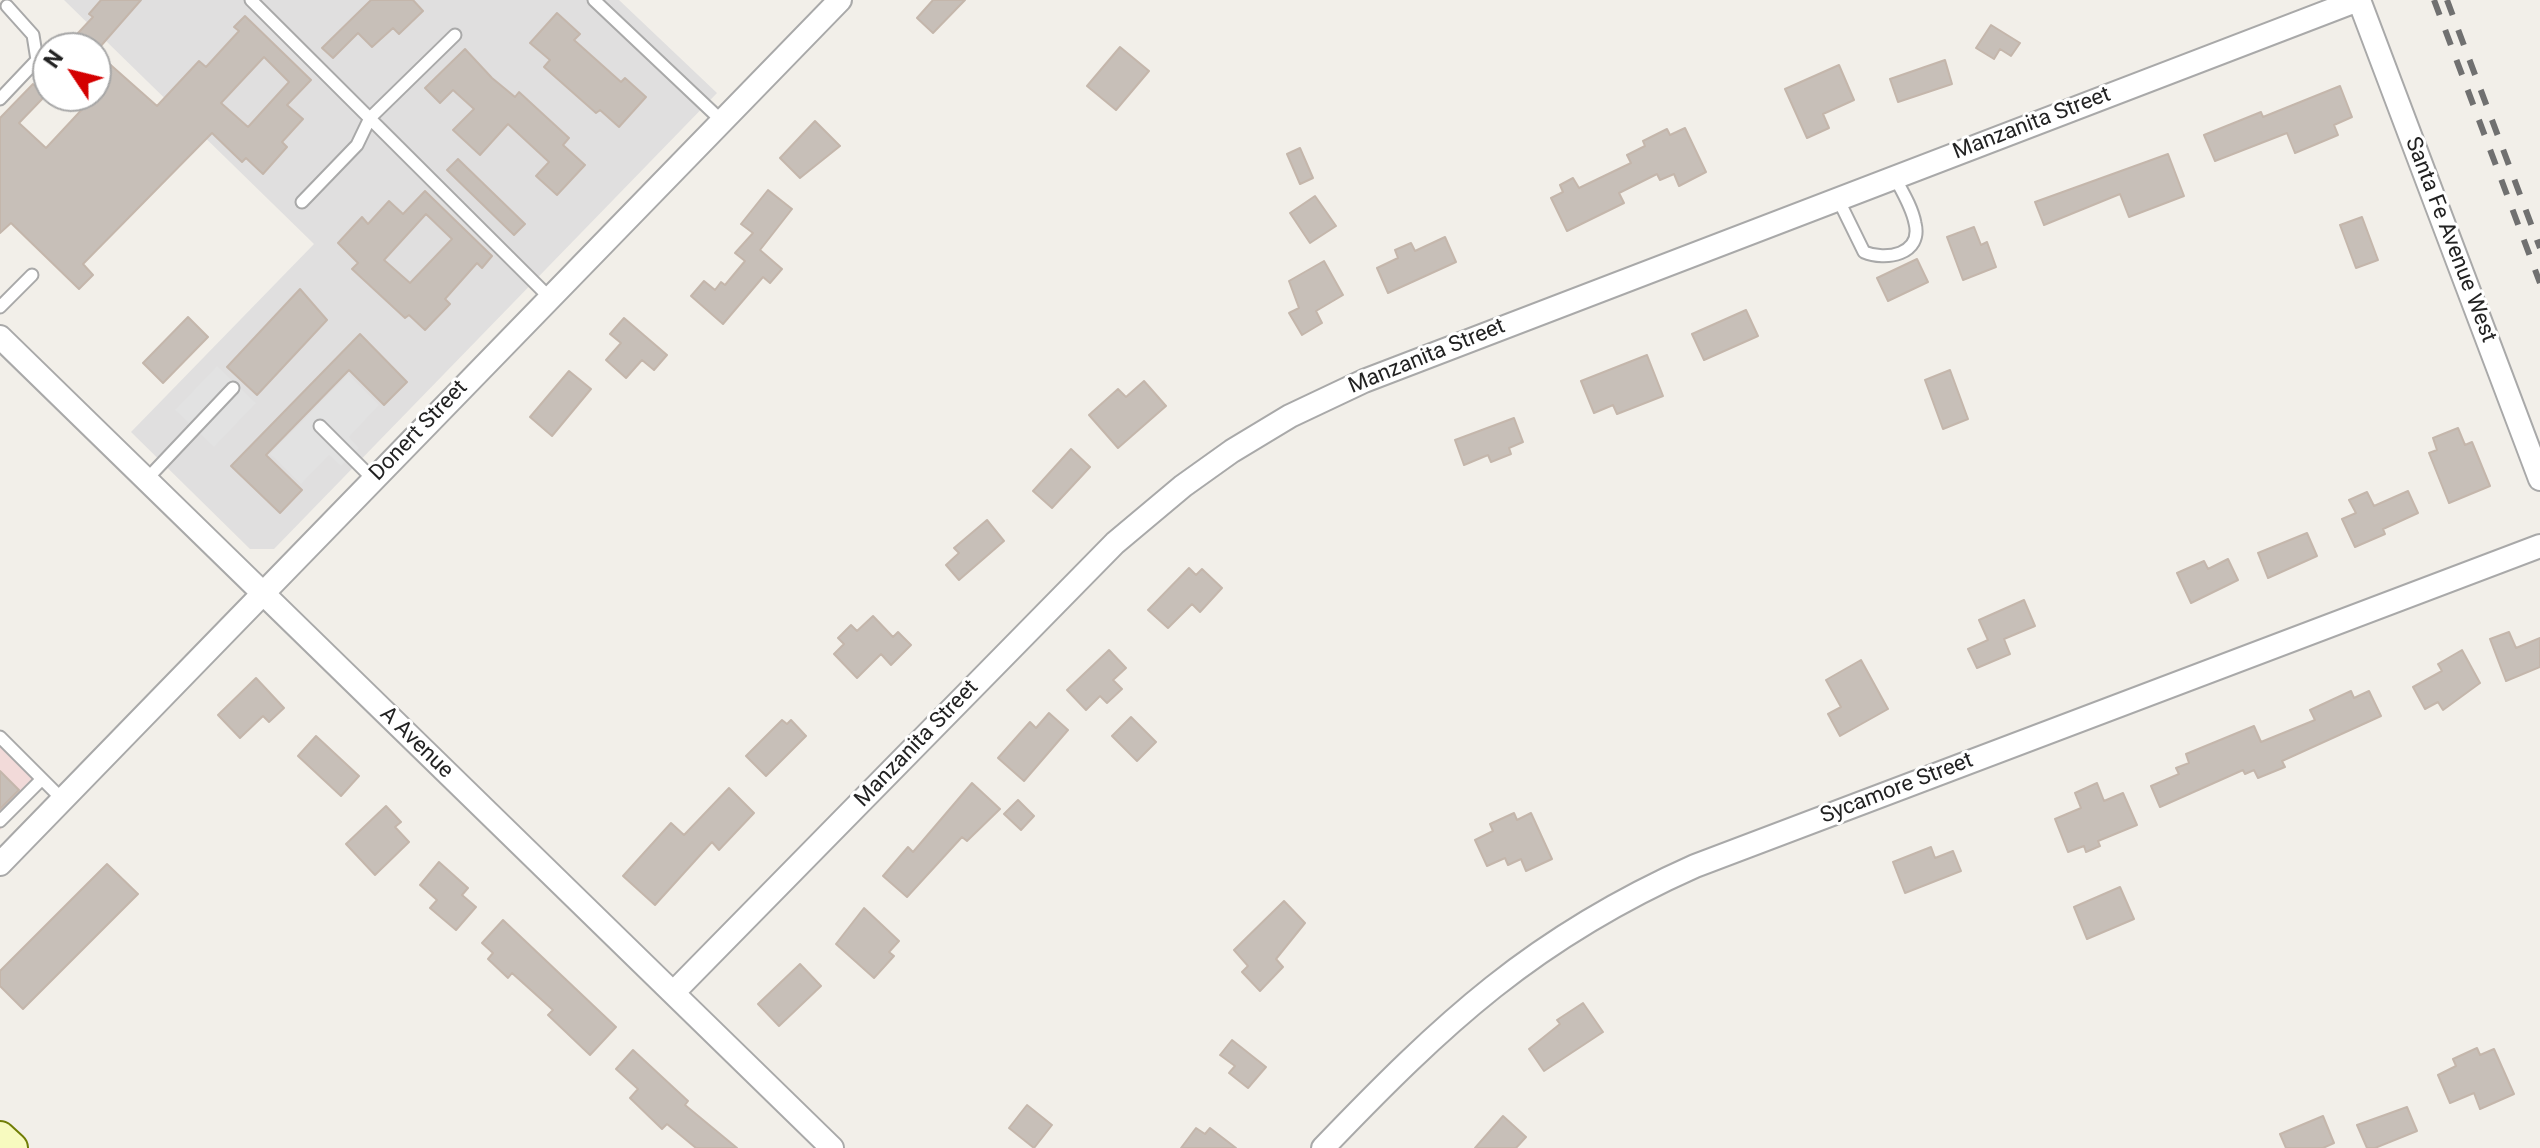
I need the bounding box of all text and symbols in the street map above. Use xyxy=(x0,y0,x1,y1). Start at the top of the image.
north arrow xyxy=(32,32,112,112)
text: N xyxy=(39,46,68,73)
street label: Manzanita Street xyxy=(1950,82,2114,166)
street label: Santa Fe Avenue West xyxy=(2399,134,2501,346)
street label: Manzanita Street xyxy=(1345,314,1509,400)
street label: Donert Street xyxy=(365,375,473,487)
street label: Manzanita Street xyxy=(850,675,984,813)
street label: A Avenue xyxy=(374,702,458,784)
street label: Sycamore Street xyxy=(1817,748,1977,830)

